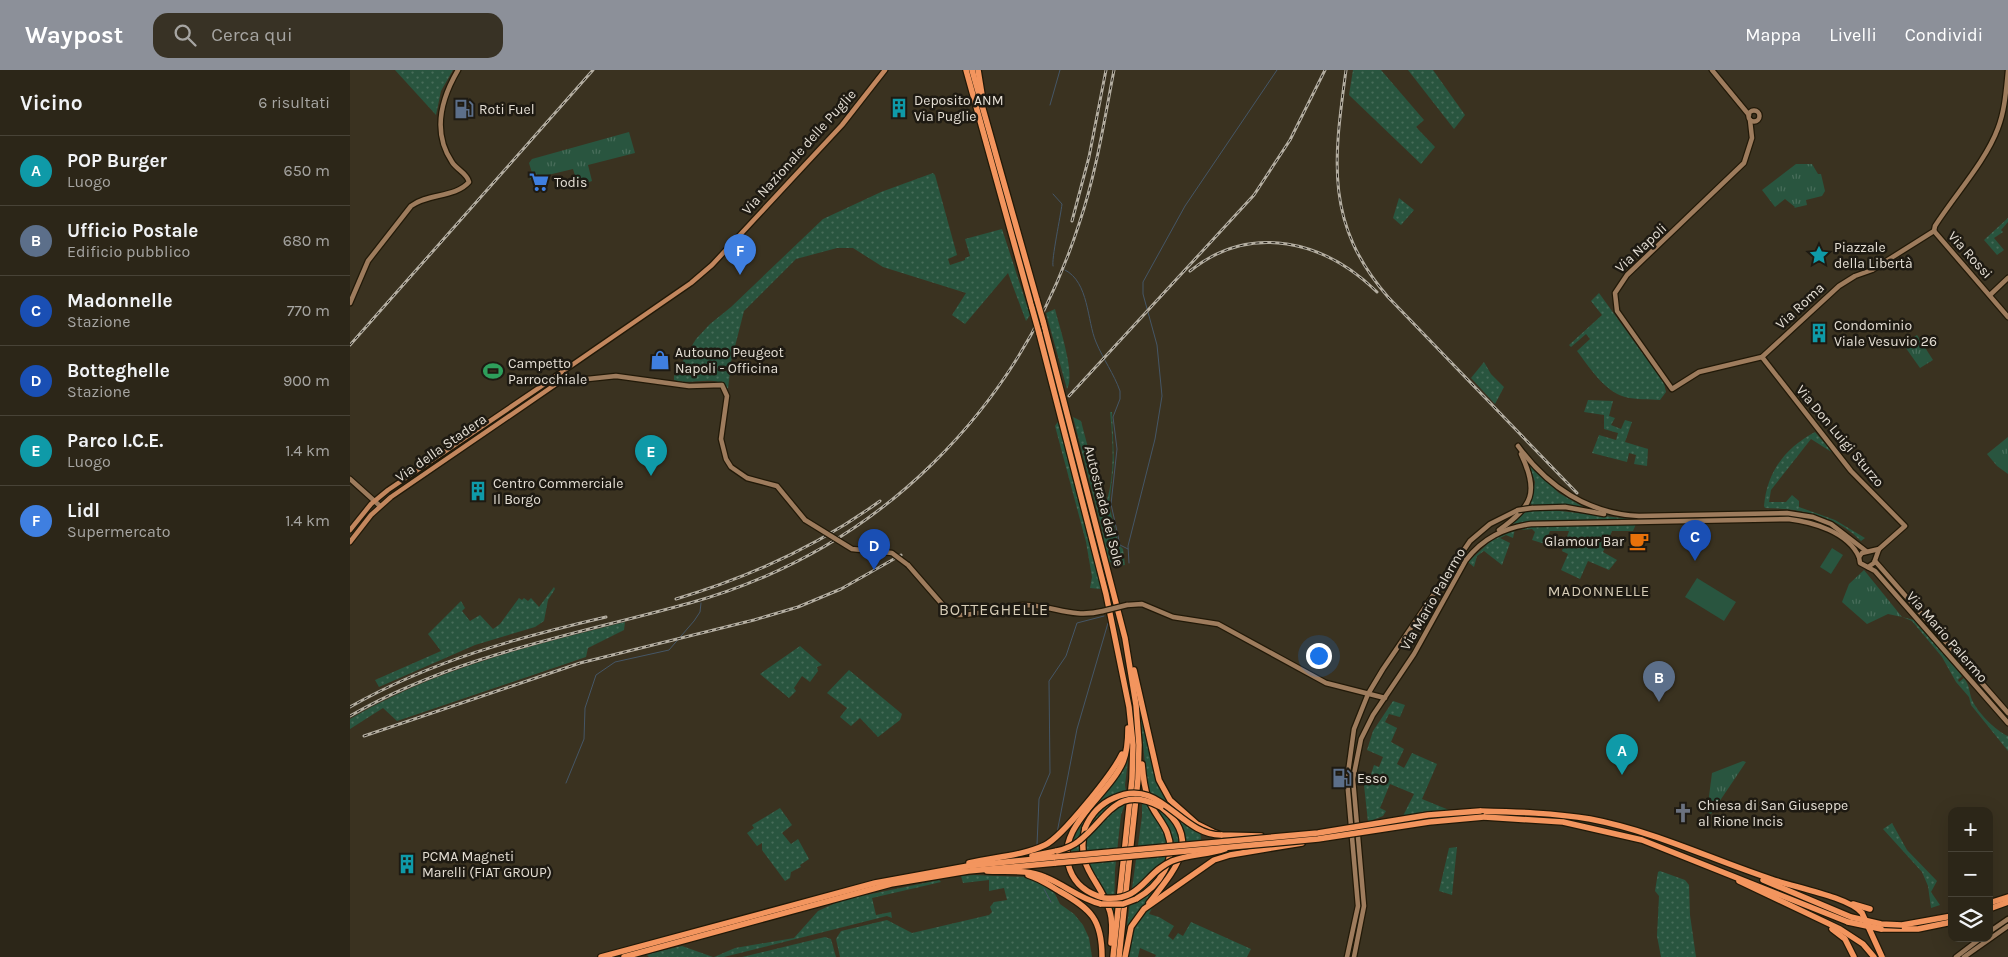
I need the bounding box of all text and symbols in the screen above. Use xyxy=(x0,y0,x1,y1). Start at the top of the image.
search box xyxy=(153,13,503,58)
text: Waypost xyxy=(25,21,123,49)
icon: search xyxy=(171,21,199,49)
text: Cerca qui xyxy=(211,24,293,46)
text: Mappa xyxy=(1745,24,1801,46)
text: Livelli xyxy=(1829,24,1877,46)
text: Condividi xyxy=(1905,24,1983,46)
street label: Via Nazionale delle Puglie xyxy=(738,86,860,218)
text: Vicino xyxy=(20,91,83,115)
place label: Deposito ANM Via Puglie xyxy=(914,92,1004,125)
text: 6 risultati xyxy=(258,93,330,112)
building icon: Deposito ANM Via Puglie xyxy=(888,97,910,119)
fuel station icon: Roti Fuel xyxy=(453,98,475,120)
place label: Roti Fuel xyxy=(479,101,535,118)
text: POP Burger xyxy=(67,150,167,172)
text: A xyxy=(31,161,41,180)
text: 650 m xyxy=(284,161,330,180)
supermarket icon: Todis xyxy=(528,171,550,193)
text: Luogo xyxy=(67,172,111,191)
place label: Todis xyxy=(554,174,587,191)
text: Ufficio Postale xyxy=(67,220,198,242)
street label: Via Napoli xyxy=(1612,220,1670,276)
street label: Via Rossi xyxy=(1944,228,1996,282)
text: B xyxy=(31,231,41,250)
text: 680 m xyxy=(283,231,330,250)
pin: F xyxy=(724,234,756,275)
place label: Piazzale della Libertà xyxy=(1834,239,1913,272)
text: Edificio pubblico xyxy=(67,242,190,261)
place icon: Piazzale della Libertà xyxy=(1808,244,1830,266)
street label: Via Roma xyxy=(1772,279,1828,333)
text: Madonnelle xyxy=(67,290,173,312)
text: C xyxy=(31,301,41,320)
text: 770 m xyxy=(287,301,330,320)
text: Stazione xyxy=(67,312,130,331)
place label: Condominio Viale Vesuvio 26 xyxy=(1834,317,1937,350)
building icon: Condominio Viale Vesuvio 26 xyxy=(1808,322,1830,344)
place label: Autouno Peugeot Napoli - Officina xyxy=(675,344,784,377)
shop icon: Autouno Peugeot Napoli - Officina xyxy=(649,349,671,371)
place label: Campetto Parrocchiale xyxy=(508,355,587,388)
text: Botteghelle xyxy=(67,360,170,382)
sports icon: Campetto Parrocchiale xyxy=(482,360,504,382)
text: D xyxy=(31,371,41,390)
text: 900 m xyxy=(283,371,330,390)
text: Stazione xyxy=(67,382,130,401)
street label: Via Don Luigi Sturzo xyxy=(1792,382,1888,490)
street label: Via della Stadera xyxy=(392,410,490,486)
text: Parco I.C.E. xyxy=(67,430,163,452)
pin: E xyxy=(635,435,667,476)
text: E xyxy=(31,441,41,460)
text: 1.4 km xyxy=(285,441,330,460)
street label: Autostrada del Sole xyxy=(1081,444,1127,568)
text: Luogo xyxy=(67,452,111,471)
place label: Centro Commerciale Il Borgo xyxy=(493,475,623,508)
building icon: Centro Commerciale Il Borgo xyxy=(467,480,489,502)
text: Lidl xyxy=(67,500,100,522)
text: F xyxy=(32,511,40,530)
text: 1.4 km xyxy=(285,511,330,530)
pin: C xyxy=(1679,520,1711,561)
text: Supermercato xyxy=(67,522,171,541)
pin: D xyxy=(858,529,890,570)
cafe icon: Glamour Bar xyxy=(1628,530,1650,552)
place label: Glamour Bar xyxy=(1544,533,1625,550)
street label: Via Mario Palermo xyxy=(1397,545,1469,653)
district label: MADONNELLE xyxy=(1548,582,1650,600)
street label: Via Mario Palermo xyxy=(1903,588,1991,686)
district label: BOTTEGHELLE xyxy=(939,600,1049,619)
your location xyxy=(1306,643,1332,669)
pin: B xyxy=(1643,661,1675,702)
pin: A xyxy=(1606,734,1638,775)
fuel station icon: Esso xyxy=(1331,767,1353,789)
place label: Esso xyxy=(1357,770,1387,787)
place label: Chiesa di San Giuseppe al Rione Incis xyxy=(1698,797,1848,830)
church icon: Chiesa di San Giuseppe al Rione Incis xyxy=(1672,802,1694,824)
map controls xyxy=(1948,807,1993,942)
button: + xyxy=(1948,807,1993,852)
place label: PCMA Magneti Marelli (FIAT GROUP) xyxy=(422,848,552,881)
button: − xyxy=(1948,852,1993,897)
building icon: PCMA Magneti Marelli (FIAT GROUP) xyxy=(396,853,418,875)
button: layers xyxy=(1948,897,1993,942)

